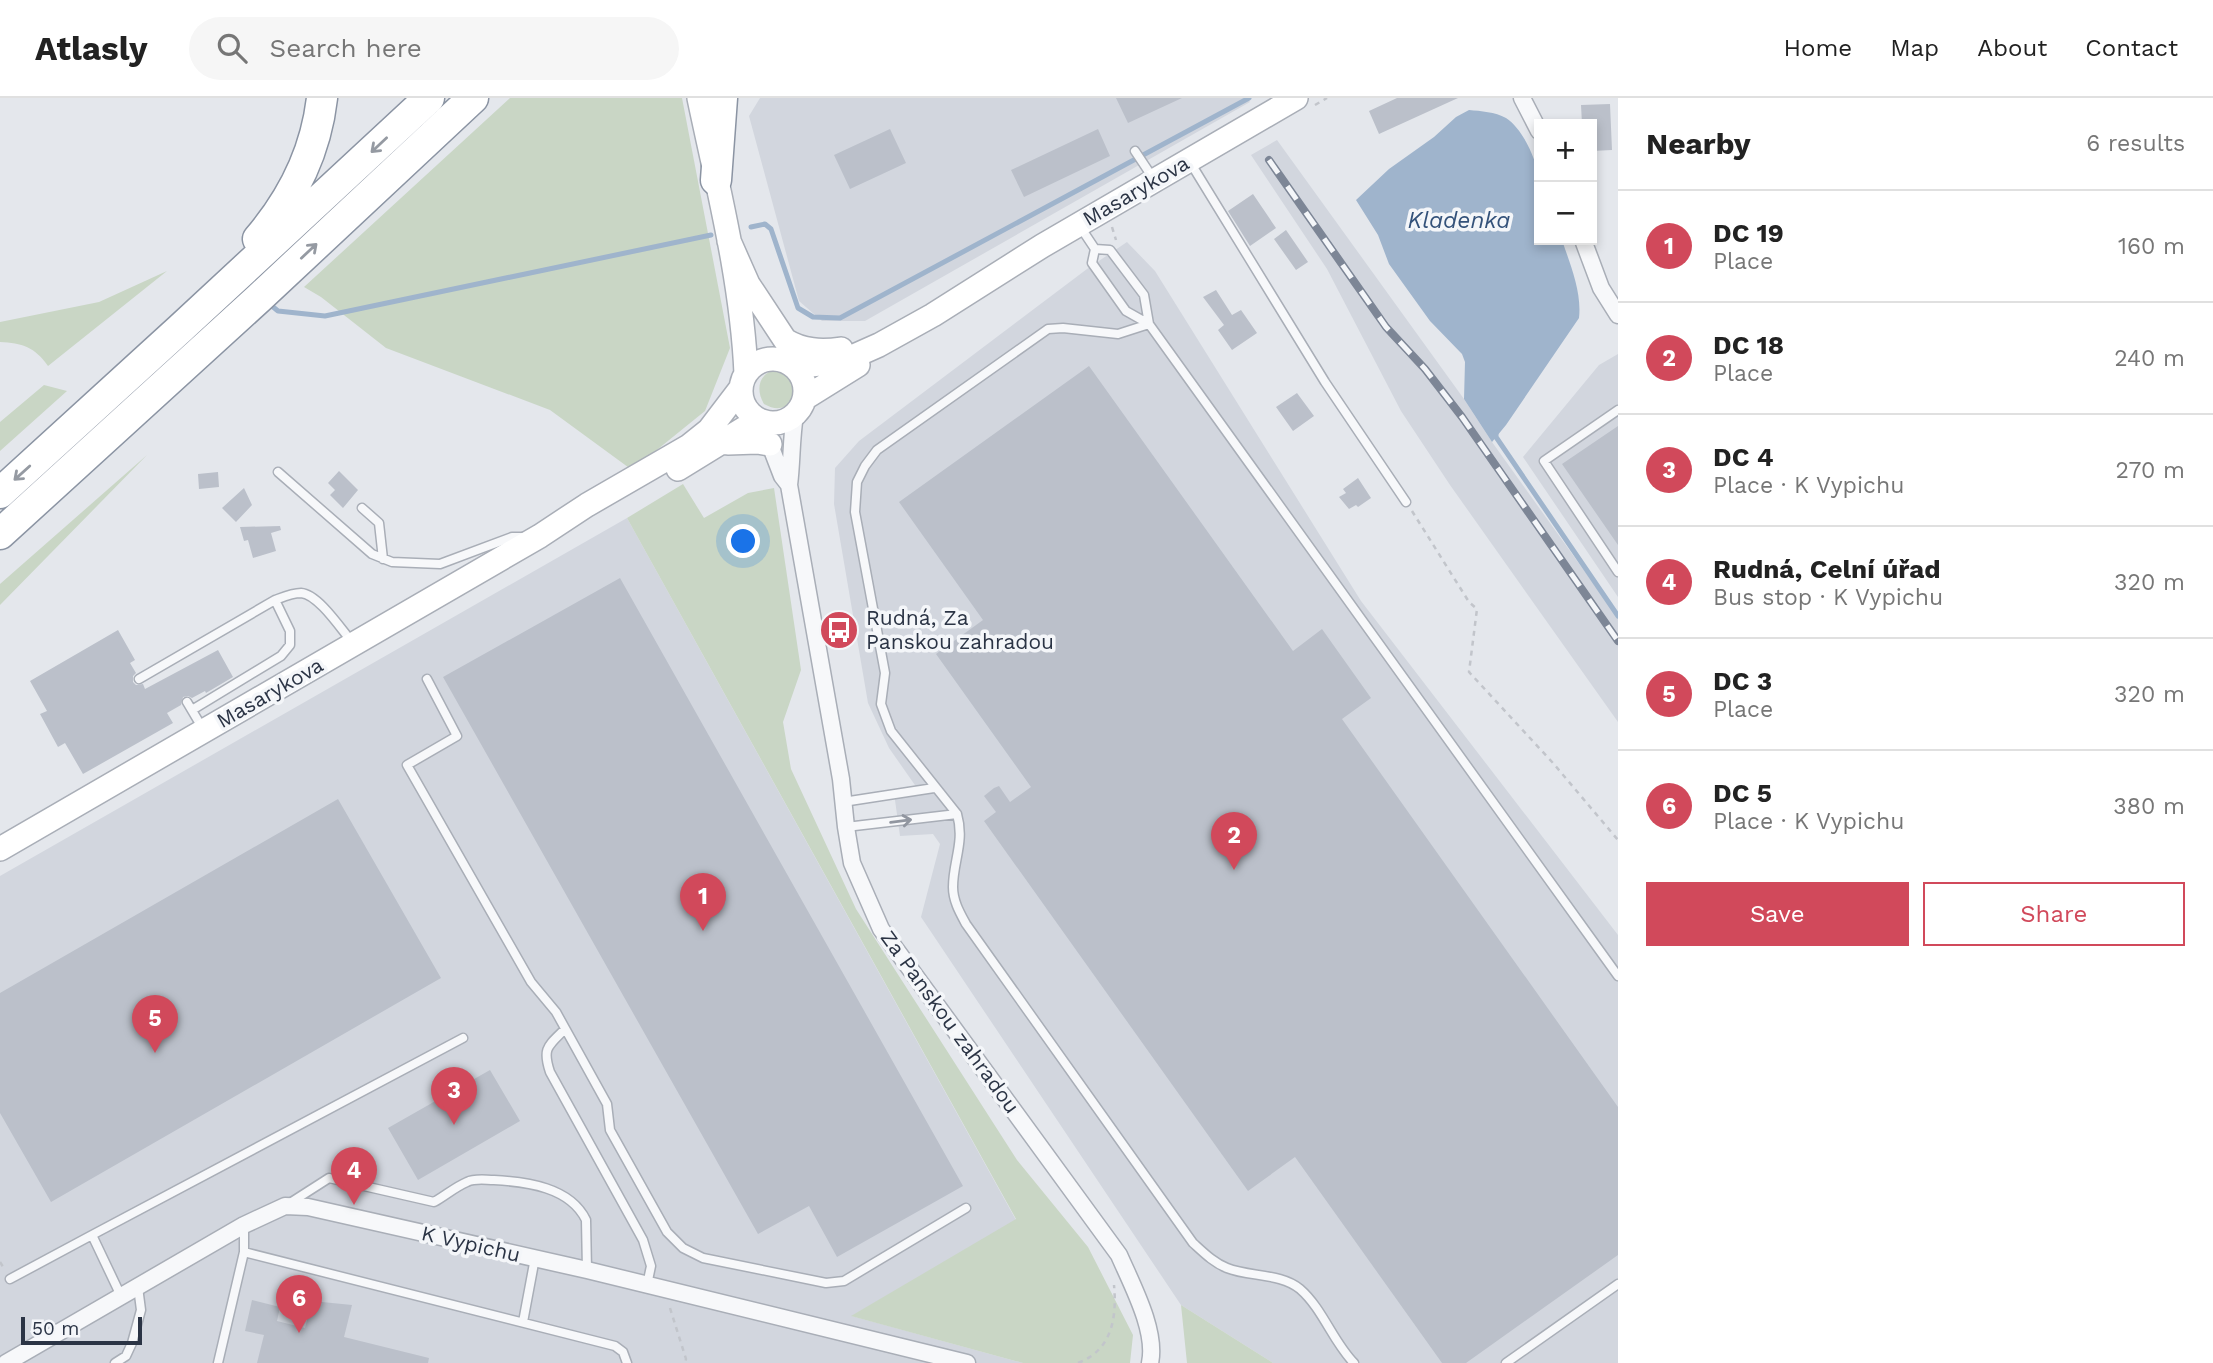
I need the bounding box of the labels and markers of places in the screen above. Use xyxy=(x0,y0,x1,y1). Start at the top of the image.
place label: Rudná, Za Panskou zahradou xyxy=(866,605,1054,654)
bus stop icon: Rudná, Za Panskou zahradou xyxy=(818,609,860,651)
pin: 2 xyxy=(1211,812,1257,870)
pin: 1 xyxy=(680,873,726,931)
pin: 5 xyxy=(132,995,178,1053)
pin: 3 xyxy=(431,1067,477,1125)
pin: 4 xyxy=(331,1147,377,1205)
pin: 6 xyxy=(276,1275,322,1333)

